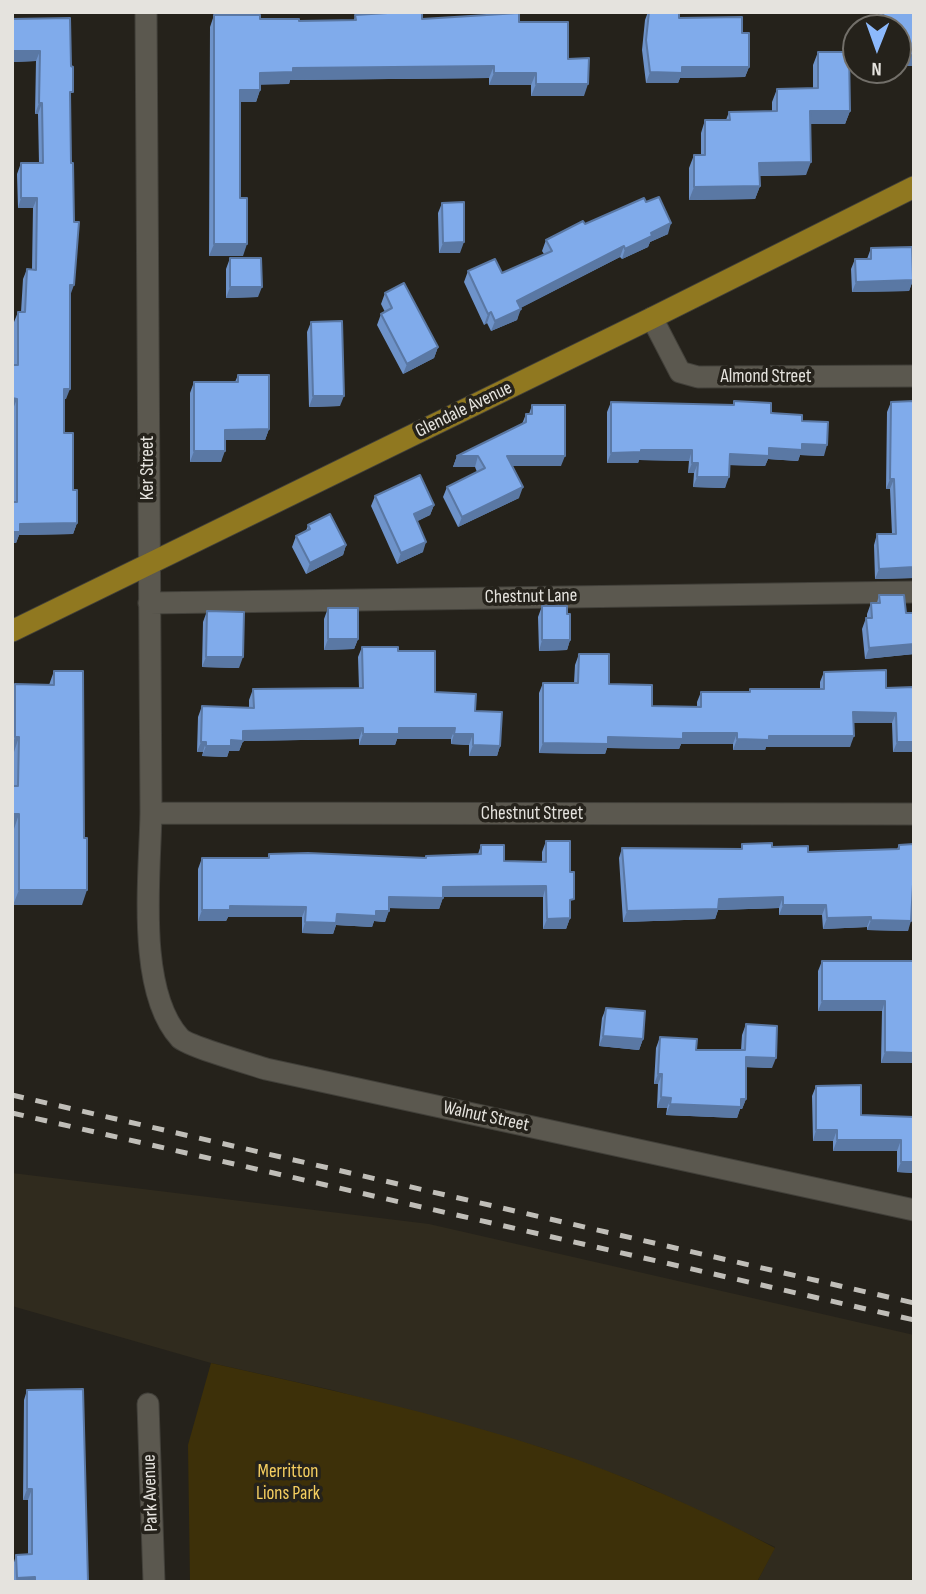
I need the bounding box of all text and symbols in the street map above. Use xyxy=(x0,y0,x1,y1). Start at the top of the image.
north arrow xyxy=(842,14,912,84)
text: N xyxy=(871,57,882,80)
street label: Almond Street xyxy=(720,366,812,388)
street label: Glendale Avenue xyxy=(412,377,516,443)
street label: Ker Street xyxy=(137,436,159,500)
street label: Chestnut Lane xyxy=(485,585,577,609)
street label: Chestnut Street xyxy=(481,803,583,825)
street label: Walnut Street xyxy=(441,1097,531,1137)
street label: Park Avenue xyxy=(138,1454,164,1532)
park label: Merritton Lions Park xyxy=(256,1461,320,1505)

